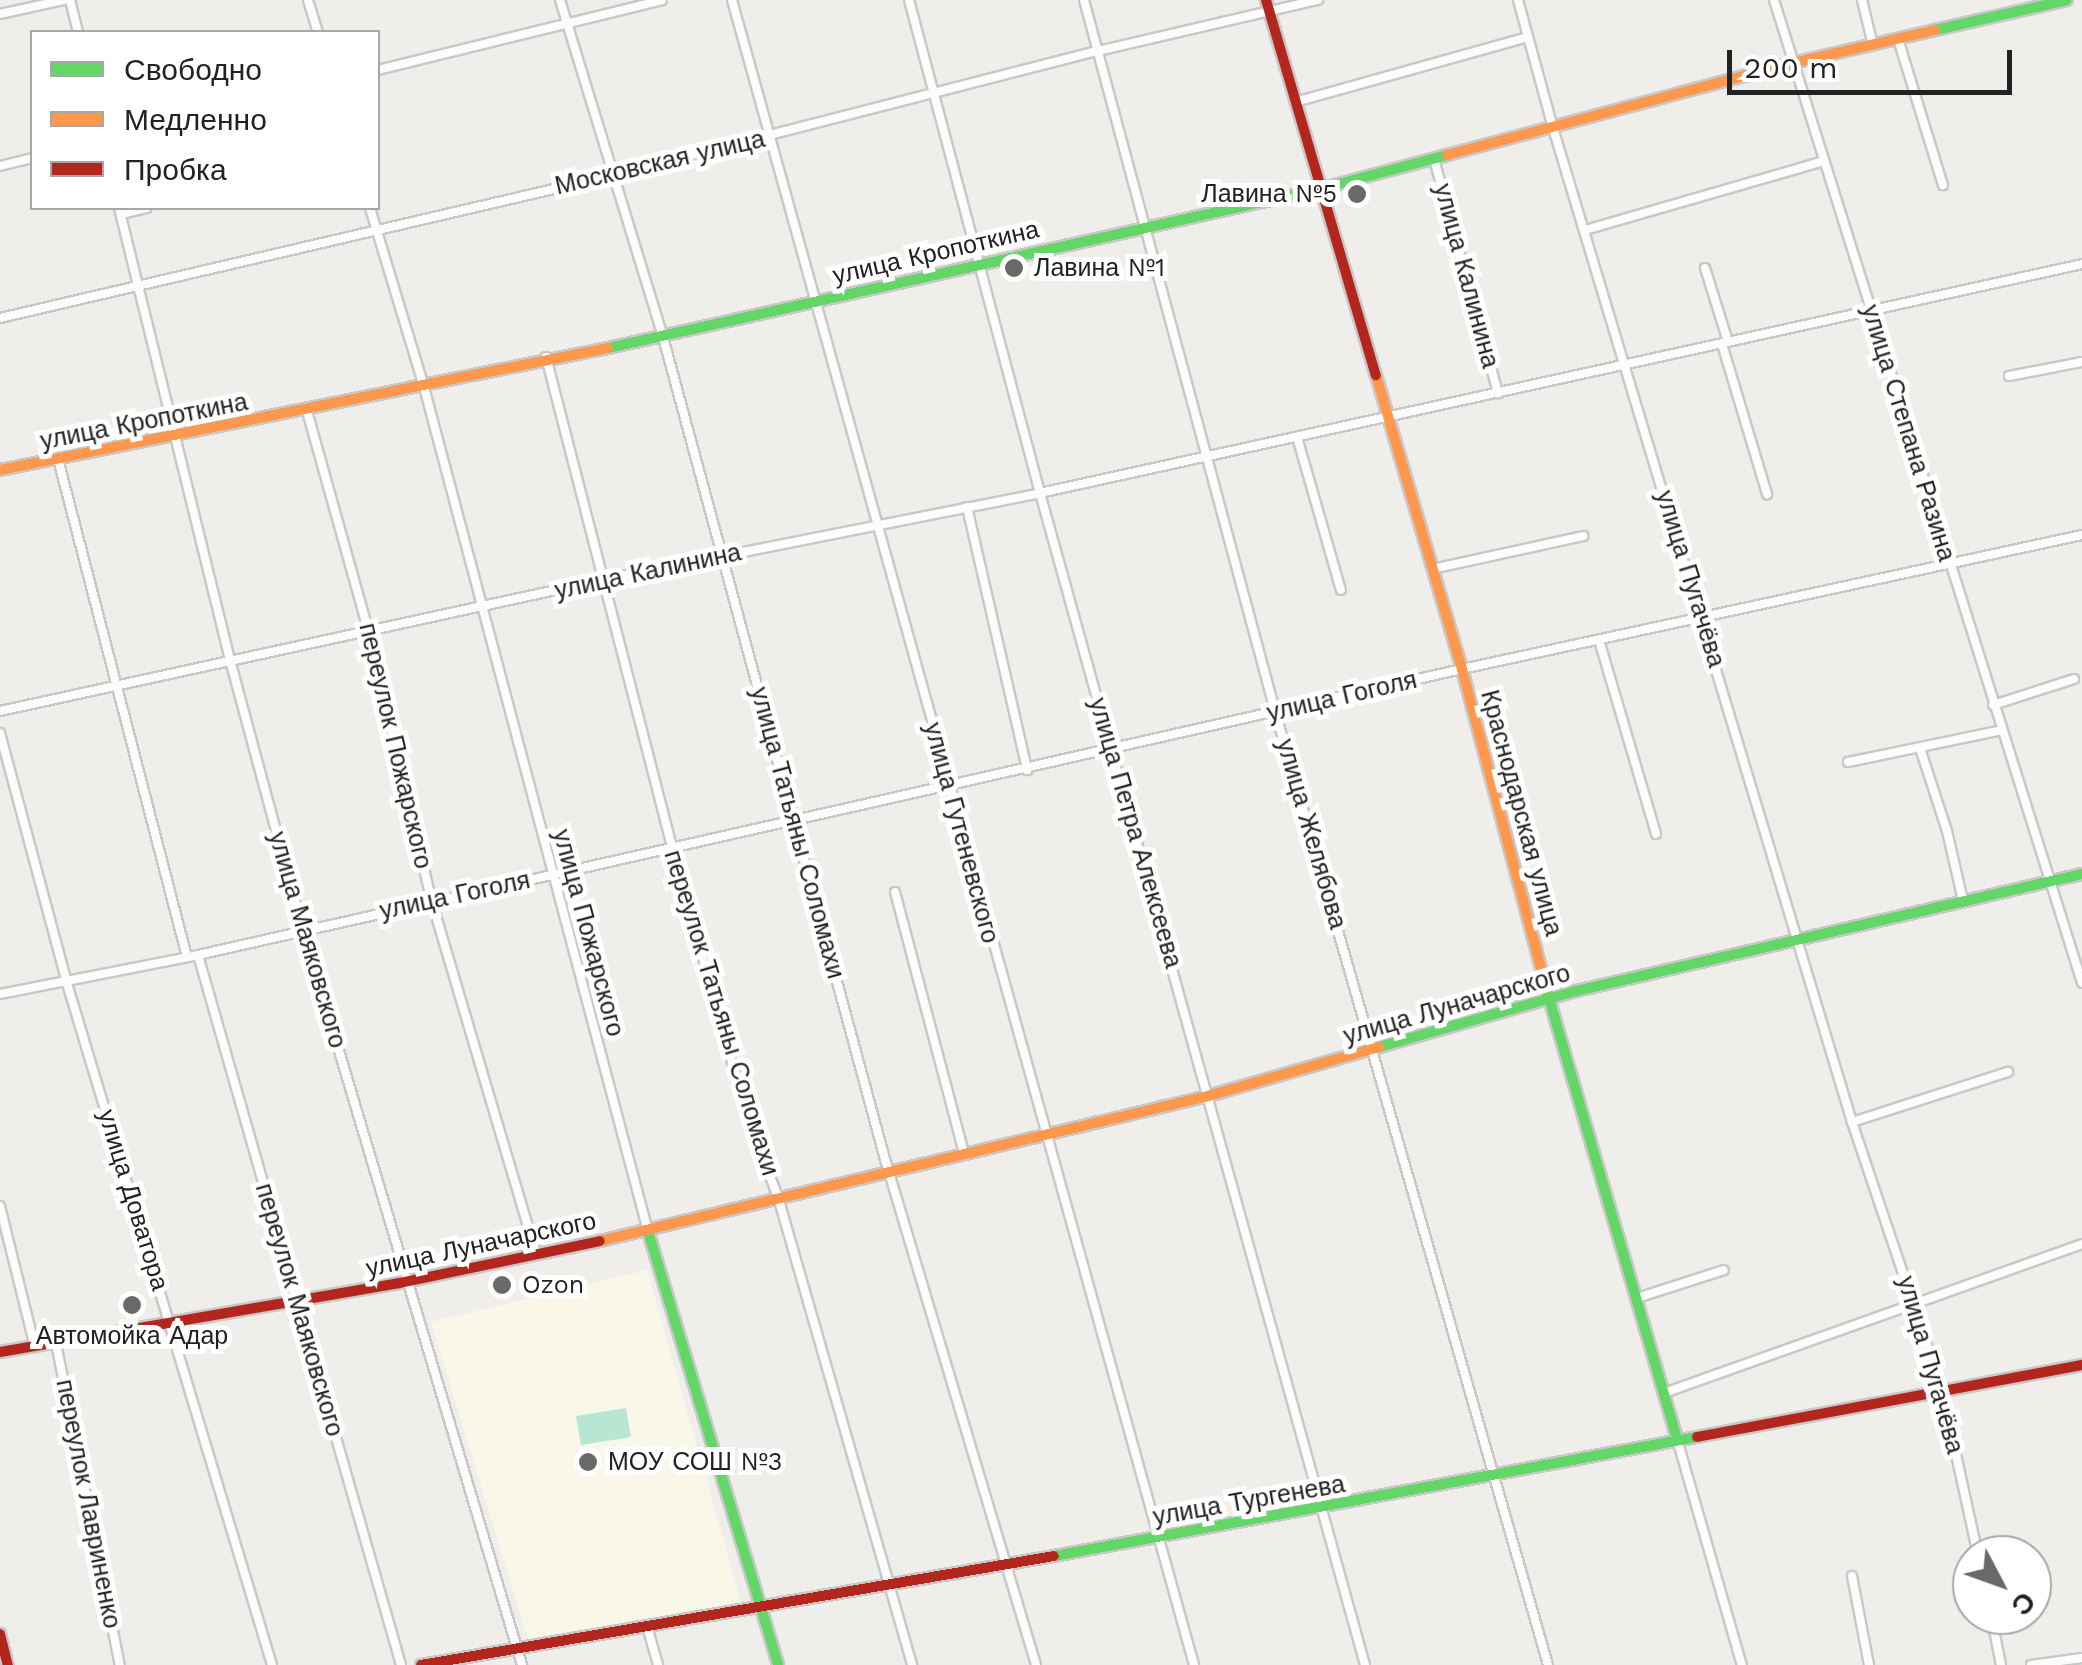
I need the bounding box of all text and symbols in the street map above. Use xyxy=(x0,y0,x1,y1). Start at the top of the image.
legend xyxy=(30,30,380,210)
scale bar xyxy=(1732,30,2017,92)
text: 200 m xyxy=(1744,50,1838,85)
text: Свободно xyxy=(124,52,262,87)
text: Медленно xyxy=(124,102,267,137)
street label: Московская улица xyxy=(552,124,768,202)
text: Пробка xyxy=(124,152,227,187)
place label: Лавина №5 xyxy=(1201,179,1337,209)
street label: улица Калинина xyxy=(1427,180,1505,372)
marker: Лавина №5 xyxy=(1346,183,1368,205)
street label: улица Кропоткина xyxy=(830,215,1042,291)
place label: Лавина №1 xyxy=(1034,253,1165,283)
marker: Лавина №1 xyxy=(1003,257,1025,279)
street label: улица Степана Разина xyxy=(1855,301,1961,565)
street label: улица Кропоткина xyxy=(38,387,250,457)
street label: улица Пугачёва xyxy=(1649,487,1731,671)
street label: улица Калинина xyxy=(552,538,744,606)
street label: переулок Пожарского xyxy=(352,620,438,872)
street label: улица Гоголя xyxy=(1264,665,1420,729)
street label: улица Татьяны Соломахи xyxy=(744,684,850,982)
street label: Краснодарская улица xyxy=(1474,687,1568,939)
street label: улица Петра Алексеева xyxy=(1082,694,1188,972)
street label: улица Гутеневского xyxy=(917,719,1005,947)
street label: улица Желябова xyxy=(1270,735,1352,933)
street label: улица Пожарского xyxy=(546,826,630,1040)
street label: улица Маяковского xyxy=(262,828,352,1052)
street label: переулок Татьяны Соломахи xyxy=(657,847,785,1179)
street label: улица Гоголя xyxy=(377,865,533,927)
street label: улица Луначарского xyxy=(1340,958,1574,1052)
street label: улица Доватора xyxy=(91,1106,175,1294)
street label: переулок Маяковского xyxy=(248,1180,350,1440)
street label: улица Луначарского xyxy=(363,1206,599,1284)
place label: Ozon xyxy=(522,1270,584,1300)
street label: улица Пугачёва xyxy=(1890,1273,1970,1457)
marker: Ozon xyxy=(491,1274,513,1296)
marker: Автомойка Адар xyxy=(121,1294,143,1316)
place label: Автомойка Адар xyxy=(36,1321,228,1351)
street label: переулок Лавриненко xyxy=(49,1377,127,1631)
place label: МОУ СОШ №3 xyxy=(608,1447,782,1477)
marker: МОУ СОШ №3 xyxy=(577,1451,599,1473)
street label: улица Тургенева xyxy=(1151,1469,1347,1533)
north arrow xyxy=(1952,1535,2052,1635)
text: С xyxy=(2004,1585,2043,1622)

